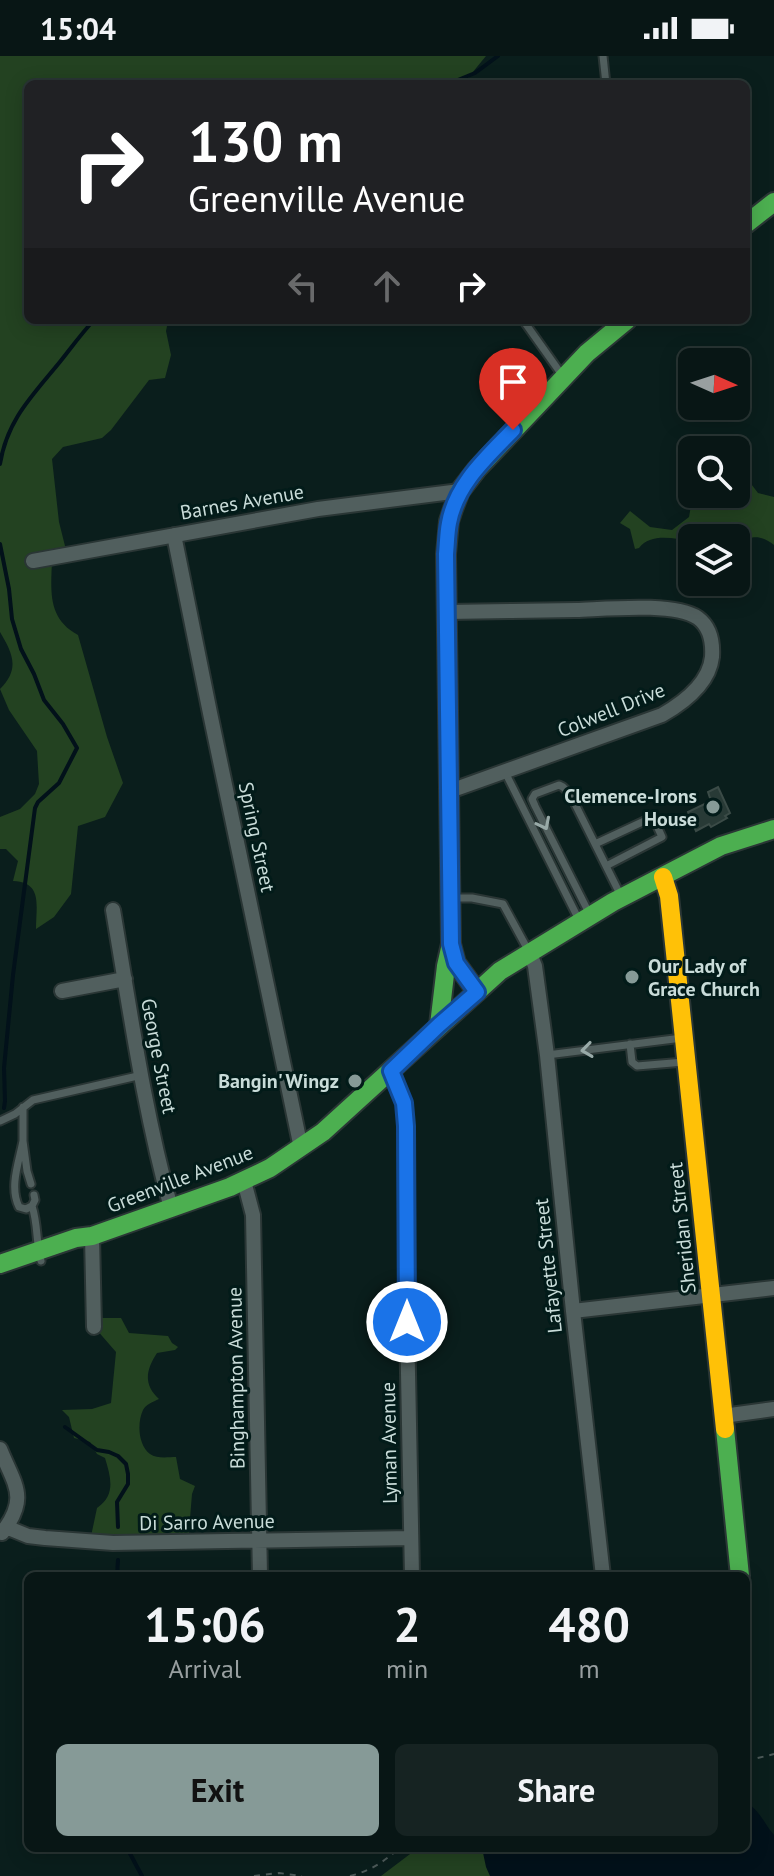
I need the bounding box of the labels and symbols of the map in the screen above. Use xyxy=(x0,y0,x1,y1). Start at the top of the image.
pin xyxy=(479,348,547,430)
north arrow xyxy=(678,348,750,420)
street label: Barnes Avenue xyxy=(178,478,306,526)
street label: Colwell Drive xyxy=(553,677,669,743)
street label: Spring Street xyxy=(233,780,281,895)
place label: Clemence-Irons House xyxy=(564,783,697,832)
marker: Clemence-Irons House xyxy=(704,798,722,816)
one-way arrow xyxy=(534,816,550,831)
place label: Our Lady of Grace Church xyxy=(648,953,760,1002)
marker: Our Lady of Grace Church xyxy=(623,968,641,986)
street label: George Street xyxy=(135,996,183,1116)
one-way arrow xyxy=(581,1041,594,1058)
place label: Bangin' Wingz xyxy=(218,1068,339,1094)
marker: Bangin' Wingz xyxy=(346,1072,364,1090)
street label: Greenville Avenue xyxy=(103,1139,257,1219)
street label: Sheridan Street xyxy=(662,1161,702,1295)
street label: Lafayette Street xyxy=(528,1197,568,1335)
position arrow xyxy=(365,1280,449,1364)
street label: Binghampton Avenue xyxy=(221,1287,251,1469)
street label: Lyman Avenue xyxy=(375,1382,403,1504)
street label: Di Sarro Avenue xyxy=(139,1508,275,1536)

